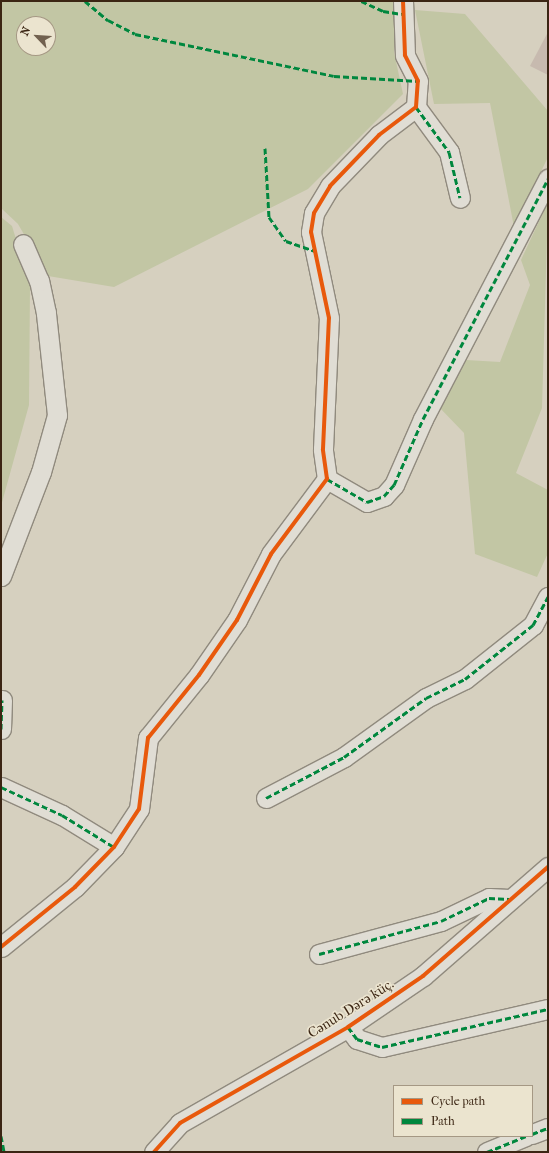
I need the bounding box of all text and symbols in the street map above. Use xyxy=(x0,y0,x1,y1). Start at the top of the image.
north arrow xyxy=(16,16,56,56)
text: N xyxy=(18,25,33,38)
street label: Cənub Dərə küç. xyxy=(305,976,397,1042)
legend xyxy=(393,1085,533,1137)
text: Cycle path xyxy=(431,1094,485,1108)
text: Path xyxy=(431,1114,455,1128)

